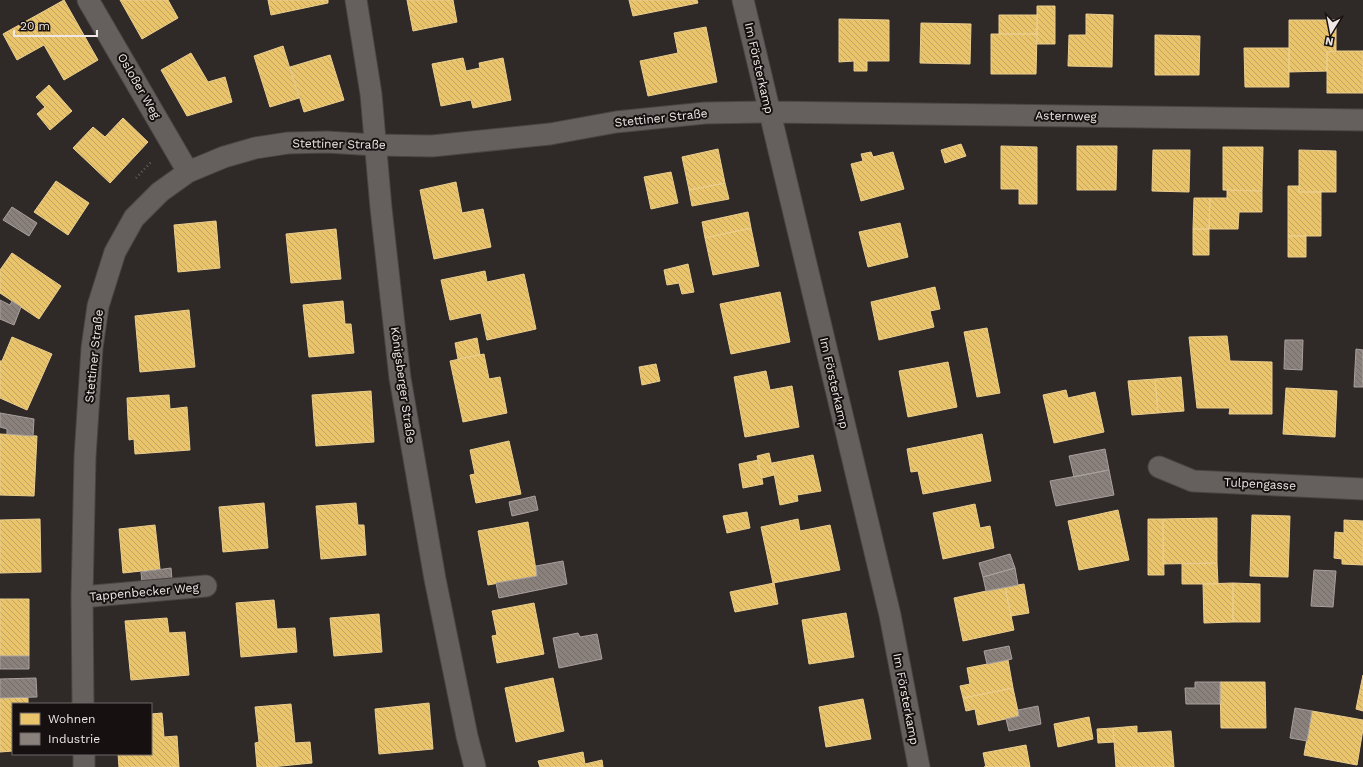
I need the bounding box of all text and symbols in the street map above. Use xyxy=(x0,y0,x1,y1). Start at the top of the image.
scale bar xyxy=(14,12,97,38)
north arrow xyxy=(1311,12,1351,52)
text: 20 m xyxy=(20,19,50,33)
street label: Im Försterkamp xyxy=(742,21,776,115)
text: N xyxy=(1324,34,1334,48)
street label: Osloßer Weg xyxy=(115,51,164,122)
street label: Stettiner Straße xyxy=(614,106,708,130)
street label: Asternweg xyxy=(1035,108,1097,124)
street label: Stettiner Straße xyxy=(292,136,386,152)
street label: Stettiner Straße xyxy=(82,309,106,403)
street label: Königsberger Straße xyxy=(388,326,418,444)
street label: Im Försterkamp xyxy=(817,336,851,430)
street label: Tulpengasse xyxy=(1224,475,1296,493)
street label: Tappenbecker Weg xyxy=(89,580,200,604)
street label: Im Försterkamp xyxy=(890,652,922,746)
legend xyxy=(12,703,152,755)
text: Wohnen xyxy=(48,712,96,726)
text: Industrie xyxy=(48,732,100,746)

